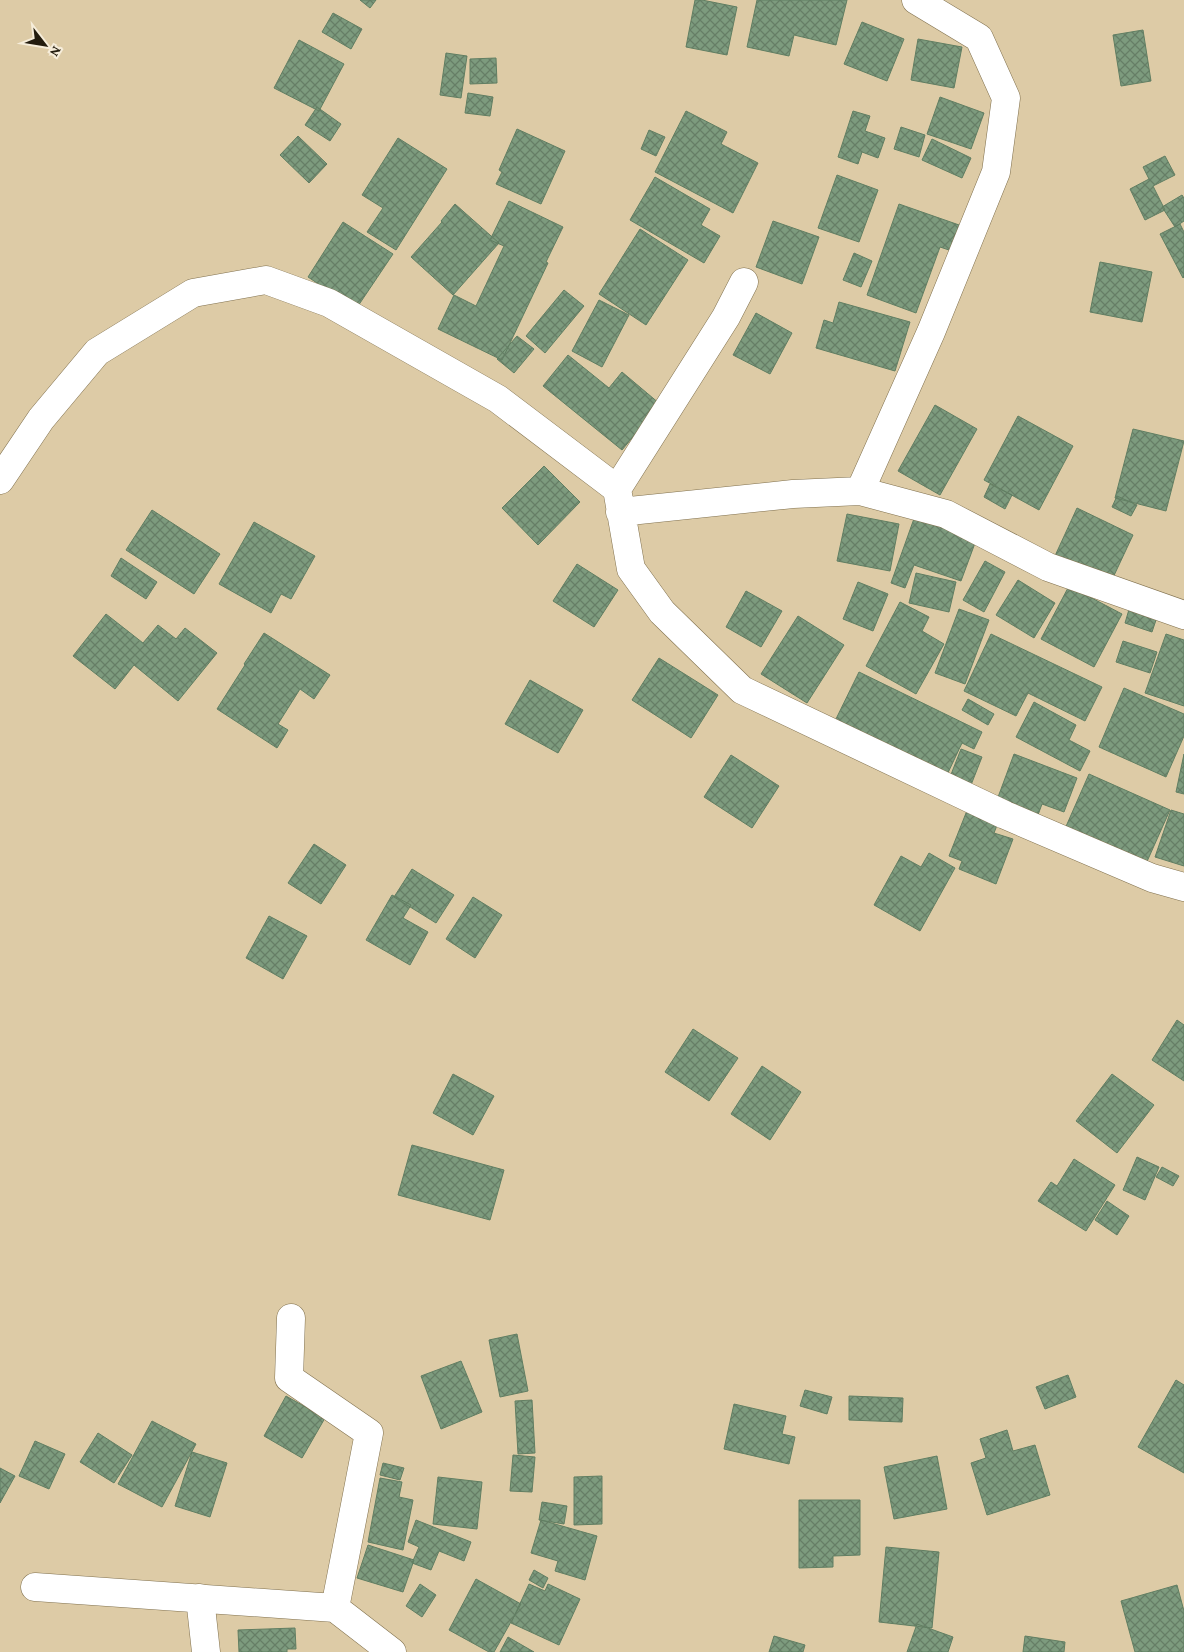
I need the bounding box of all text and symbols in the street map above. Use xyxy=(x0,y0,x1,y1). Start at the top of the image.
north arrow xyxy=(20,20,70,70)
text: N xyxy=(47,43,65,60)

